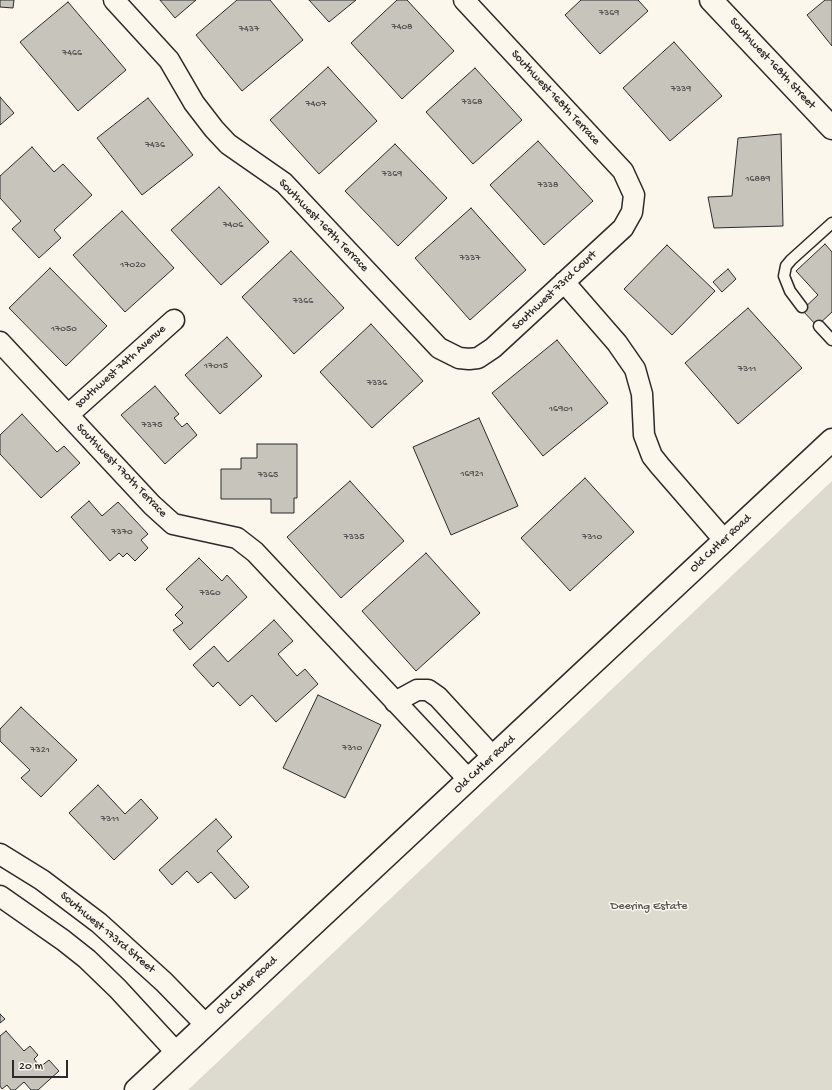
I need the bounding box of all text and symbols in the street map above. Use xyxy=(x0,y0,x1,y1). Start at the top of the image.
house number: 7369 xyxy=(599,7,619,19)
street label: Southwest 168th Street xyxy=(726,15,818,113)
house number: 7408 xyxy=(391,21,413,33)
house number: 7437 xyxy=(239,23,259,35)
house number: 7466 xyxy=(62,47,82,59)
street label: Southwest 168th Terrace xyxy=(507,48,603,148)
house number: 7339 xyxy=(671,83,691,95)
house number: 7368 xyxy=(462,96,482,108)
house number: 7407 xyxy=(306,98,326,110)
house number: 7436 xyxy=(145,139,165,151)
house number: 7369 xyxy=(382,168,402,180)
house number: 16889 xyxy=(745,173,771,185)
street label: Southwest 169th Terrace xyxy=(275,176,371,276)
house number: 7338 xyxy=(537,179,559,191)
house number: 7406 xyxy=(223,219,243,231)
street label: Southwest 73rd Court xyxy=(510,248,600,334)
house number: 7337 xyxy=(460,252,480,264)
house number: 17020 xyxy=(120,259,146,271)
house number: 7366 xyxy=(293,295,313,307)
street label: southwest 74th Avenue xyxy=(73,322,169,412)
house number: 17050 xyxy=(51,323,77,335)
house number: 17015 xyxy=(204,360,228,372)
house number: 7311 xyxy=(738,363,756,375)
house number: 7336 xyxy=(367,377,387,389)
house number: 16901 xyxy=(549,403,573,415)
house number: 7375 xyxy=(142,419,162,431)
street label: Southwest 170th Terrace xyxy=(72,421,170,521)
house number: 16921 xyxy=(460,468,484,480)
house number: 7365 xyxy=(258,469,278,481)
street label: Old Cutler Road xyxy=(687,512,755,576)
house number: 7370 xyxy=(111,526,133,538)
house number: 7335 xyxy=(344,531,364,543)
house number: 7310 xyxy=(582,531,602,543)
house number: 7360 xyxy=(199,587,221,599)
street label: Old Cutler Road xyxy=(451,733,519,797)
house number: 7310 xyxy=(342,742,362,754)
house number: 7321 xyxy=(30,744,50,756)
house number: 7311 xyxy=(101,813,119,825)
street label: Southwest 173rd Street xyxy=(56,889,158,977)
park label: Deering Estate xyxy=(611,900,687,914)
street label: Old Cutler Road xyxy=(213,954,281,1018)
scale bar xyxy=(14,1052,70,1078)
text: 20 m xyxy=(19,1060,43,1074)

